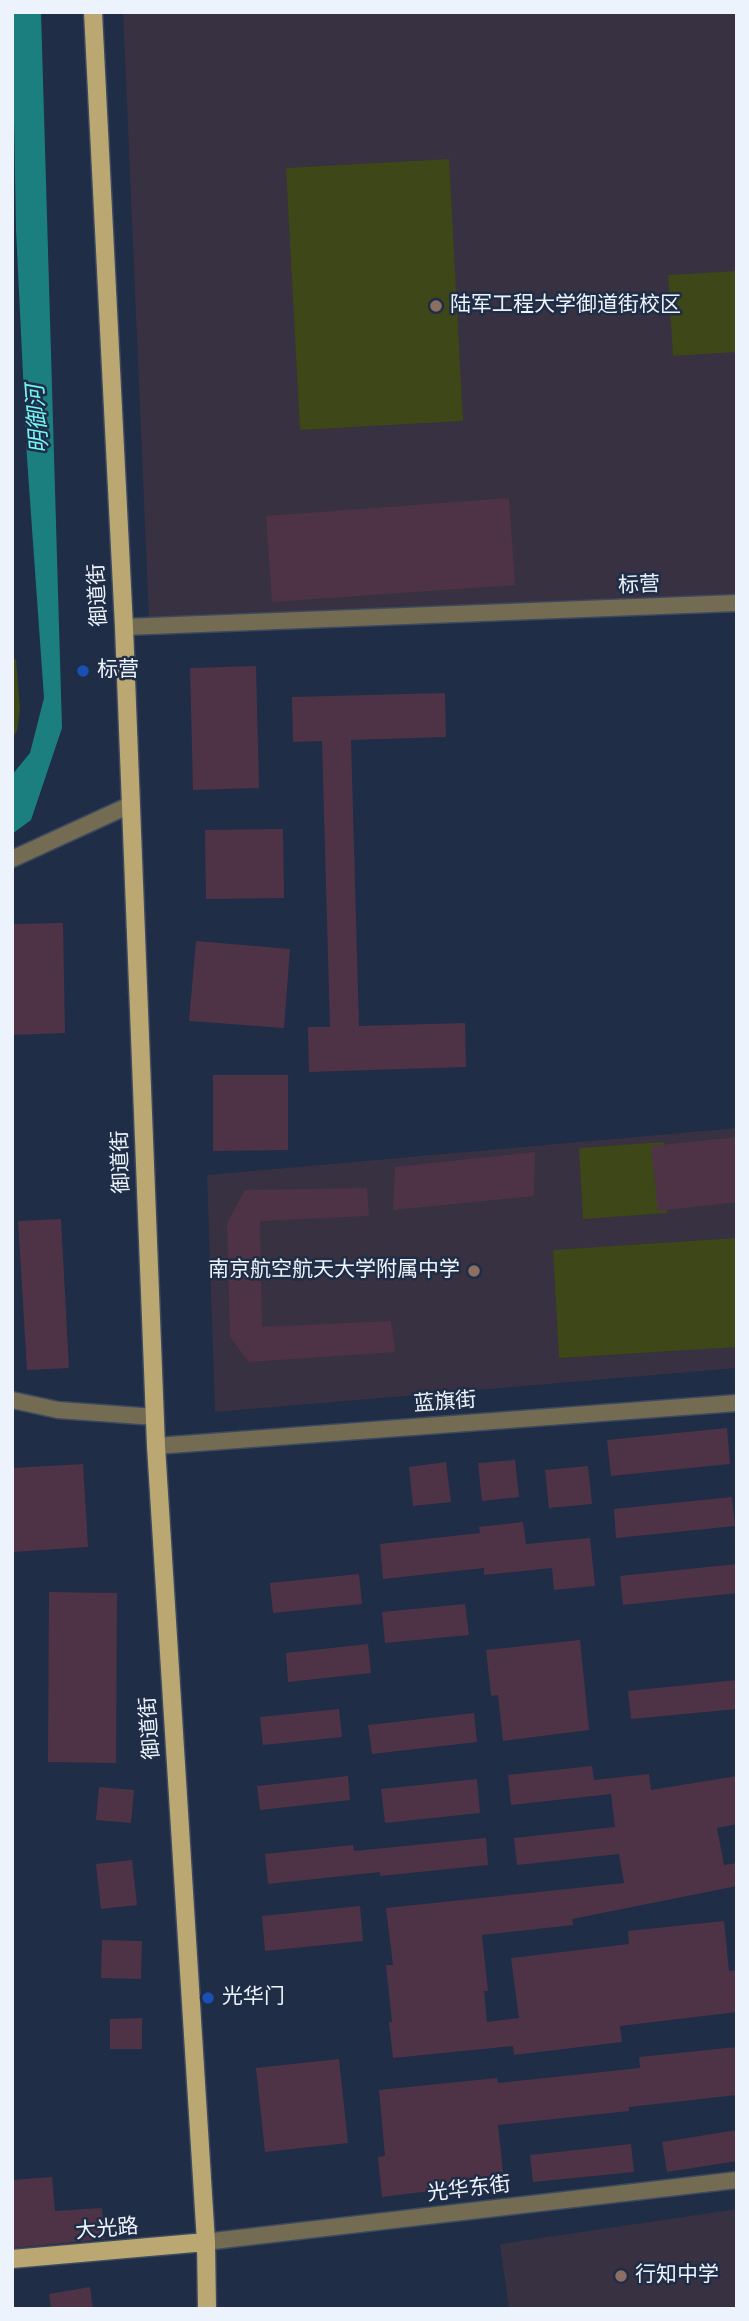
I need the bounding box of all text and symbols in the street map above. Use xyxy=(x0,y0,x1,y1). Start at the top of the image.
place label: 陆军工程大学御道街校区 xyxy=(450,293,681,319)
marker: 陆军工程大学御道街校区 xyxy=(428,298,444,314)
water label: 明御河 xyxy=(23,384,55,454)
street label: 御道街 xyxy=(85,563,113,627)
street label: 标营 xyxy=(618,573,660,599)
place label: 标营 xyxy=(97,658,139,684)
marker: 标营 xyxy=(75,663,91,679)
street label: 御道街 xyxy=(108,1130,136,1194)
place label: 南京航空航天大学附属中学 xyxy=(208,1258,460,1284)
marker: 南京航空航天大学附属中学 xyxy=(466,1263,482,1279)
street label: 蓝旗街 xyxy=(413,1388,477,1418)
street label: 御道街 xyxy=(136,1696,166,1760)
place label: 光华门 xyxy=(222,1985,285,2011)
marker: 光华门 xyxy=(200,1990,216,2006)
street label: 光华东街 xyxy=(426,2172,512,2208)
street label: 大光路 xyxy=(75,2215,139,2245)
place label: 行知中学 xyxy=(635,2263,719,2289)
marker: 行知中学 xyxy=(613,2268,629,2284)

